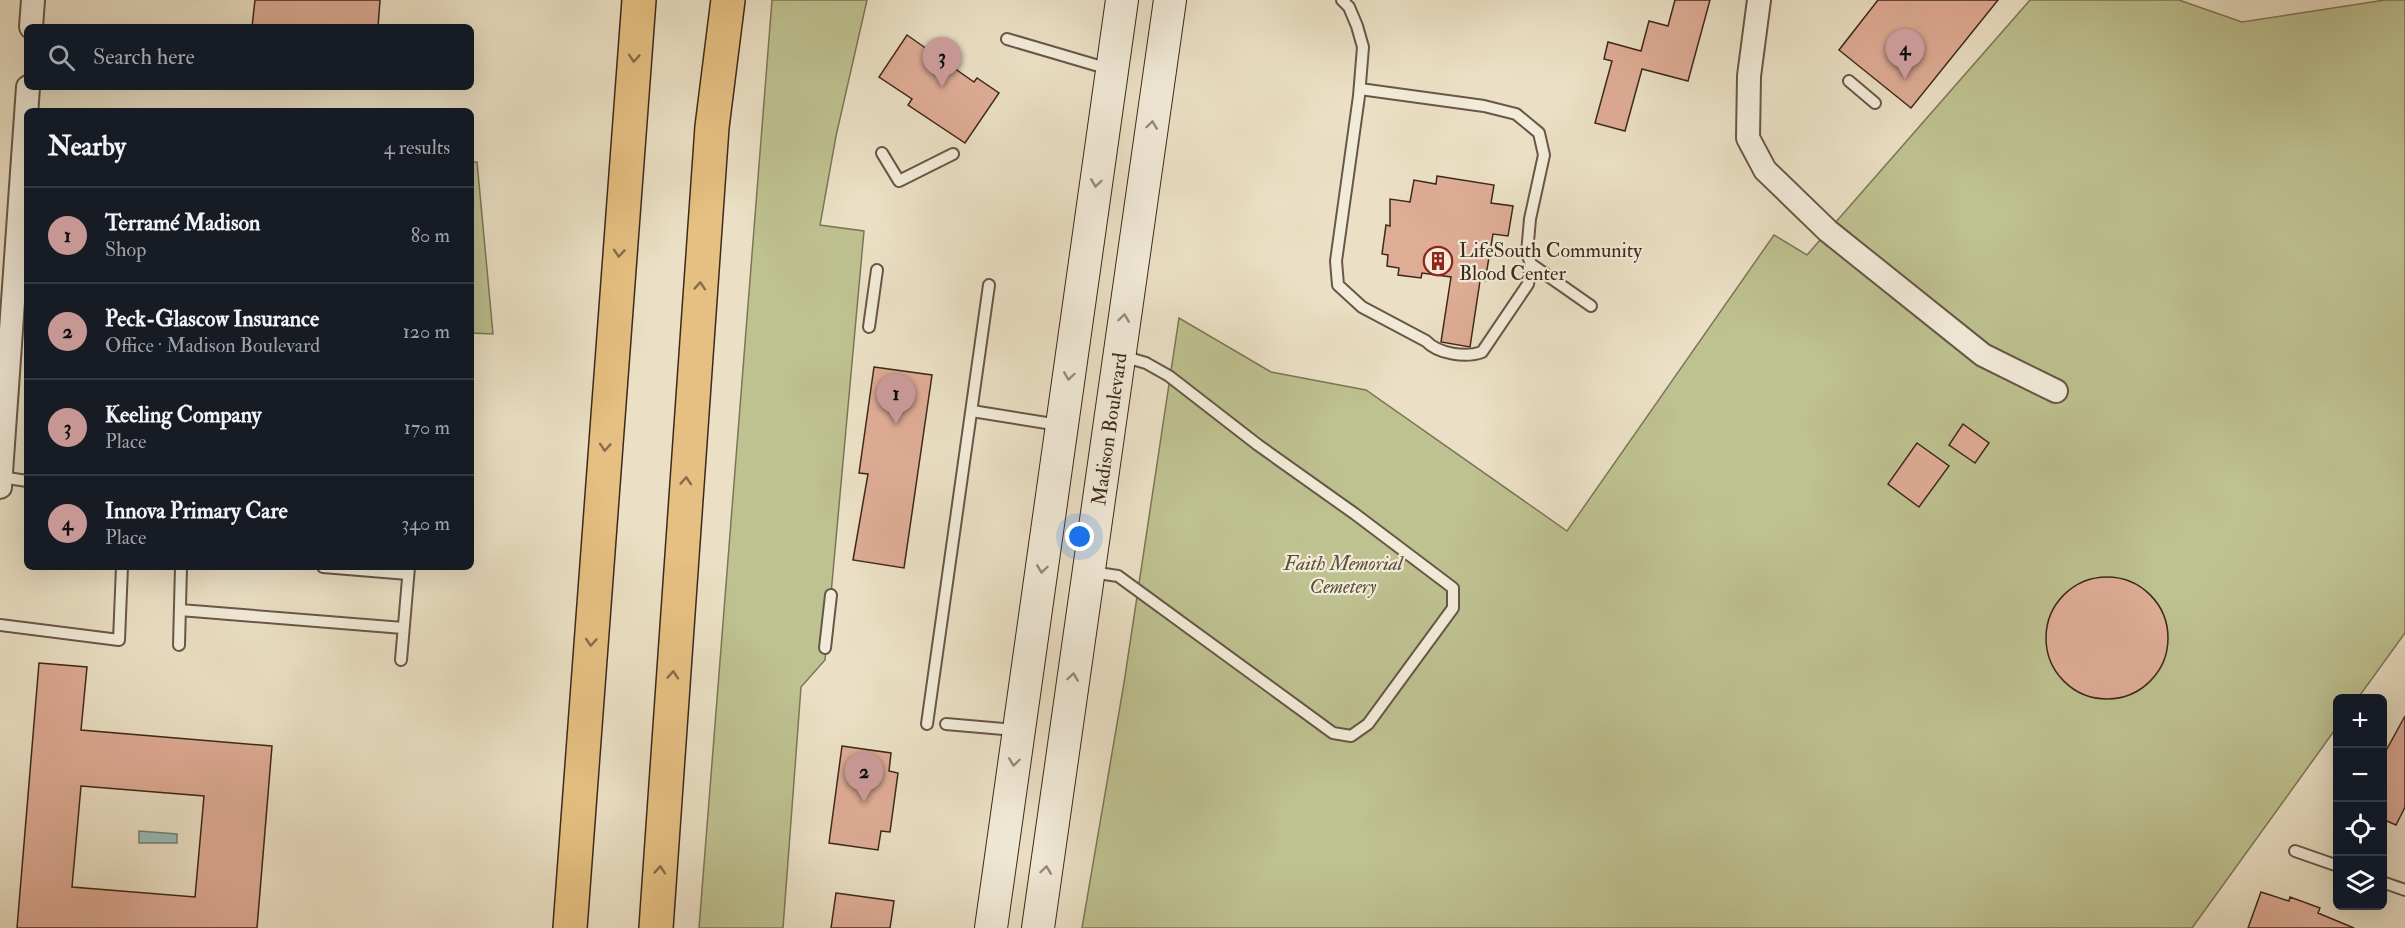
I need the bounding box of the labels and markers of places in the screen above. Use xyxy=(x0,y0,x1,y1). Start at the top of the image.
pin: 4 xyxy=(1886,29,1924,79)
pin: 3 xyxy=(922,38,962,87)
place label: LifeSouth Community Blood Center xyxy=(1459,238,1643,286)
building icon: LifeSouth Community Blood Center xyxy=(1422,245,1454,277)
pin: 1 xyxy=(876,374,916,424)
pin: 2 xyxy=(844,752,884,802)

